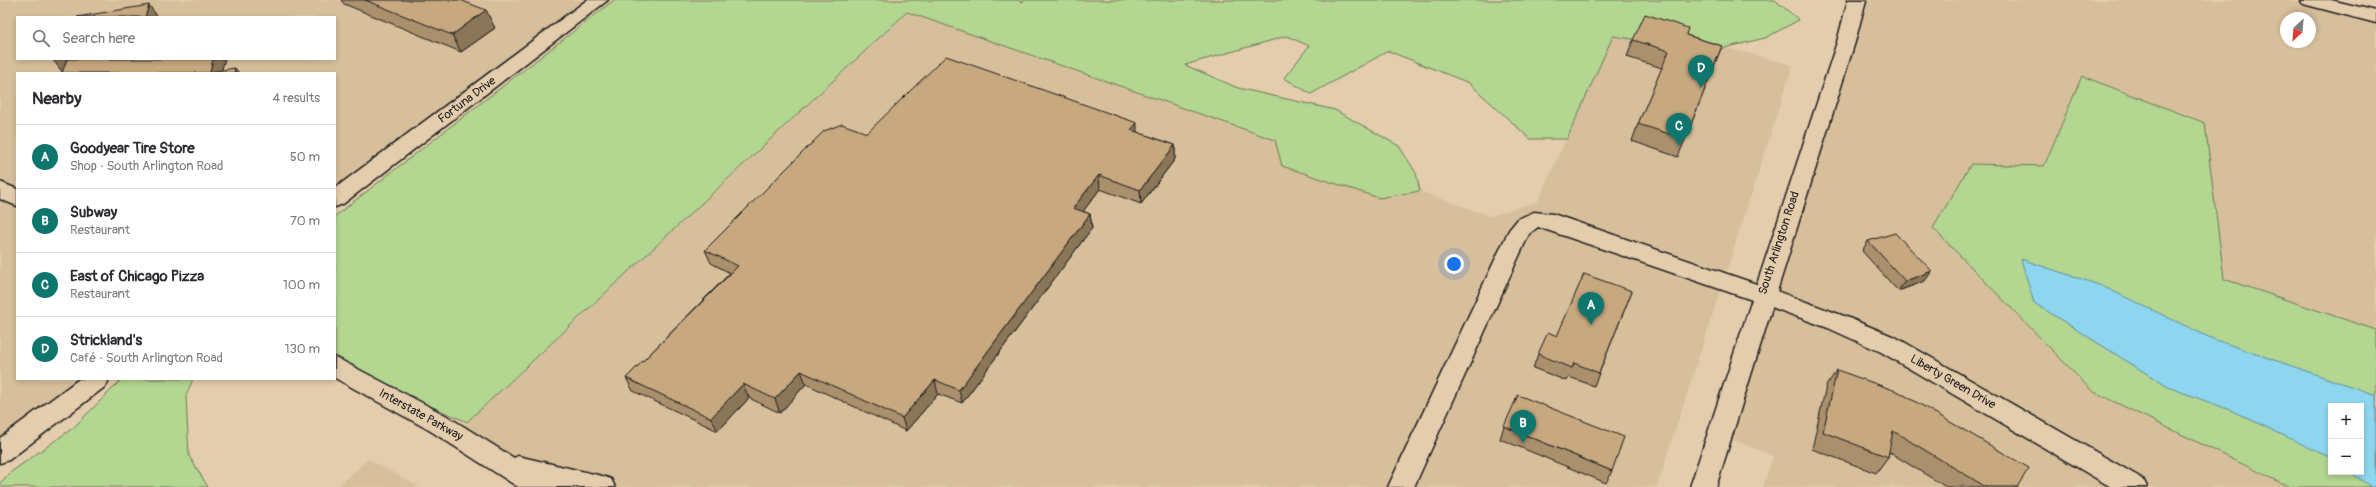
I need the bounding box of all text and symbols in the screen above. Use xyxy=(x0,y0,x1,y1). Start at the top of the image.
north arrow xyxy=(2280,12,2316,48)
search box xyxy=(16,16,336,60)
icon: search xyxy=(30,27,52,49)
text: Search here xyxy=(62,29,135,48)
pin: D xyxy=(1688,55,1714,88)
street label: Fortuna Drive xyxy=(435,73,499,127)
text: Nearby xyxy=(32,88,81,109)
text: 4 results xyxy=(273,90,320,106)
pin: C xyxy=(1666,113,1692,146)
text: Goodyear Tire Store xyxy=(70,139,195,158)
text: A xyxy=(41,149,49,165)
text: 50 m xyxy=(290,149,320,165)
text: Shop · South Arlington Road xyxy=(70,158,223,174)
street label: South Arlington Road xyxy=(1755,189,1803,297)
text: Subway xyxy=(70,203,117,222)
text: B xyxy=(41,213,49,229)
text: 70 m xyxy=(290,213,320,229)
text: Restaurant xyxy=(70,222,130,238)
your location xyxy=(1444,254,1464,274)
text: East of Chicago Pizza xyxy=(70,267,204,286)
text: C xyxy=(41,277,49,293)
text: 100 m xyxy=(283,277,320,293)
text: Restaurant xyxy=(70,286,130,302)
pin: A xyxy=(1578,292,1604,325)
text: Strickland's xyxy=(70,331,142,350)
text: D xyxy=(41,341,49,357)
text: 130 m xyxy=(284,341,320,357)
text: Café · South Arlington Road xyxy=(70,350,223,366)
street label: Liberty Green Drive xyxy=(1908,351,1998,413)
street label: Interstate Parkway xyxy=(376,386,466,444)
map controls xyxy=(2328,403,2364,475)
button: + xyxy=(2328,403,2364,439)
pin: B xyxy=(1510,410,1536,443)
button: − xyxy=(2328,439,2364,475)

